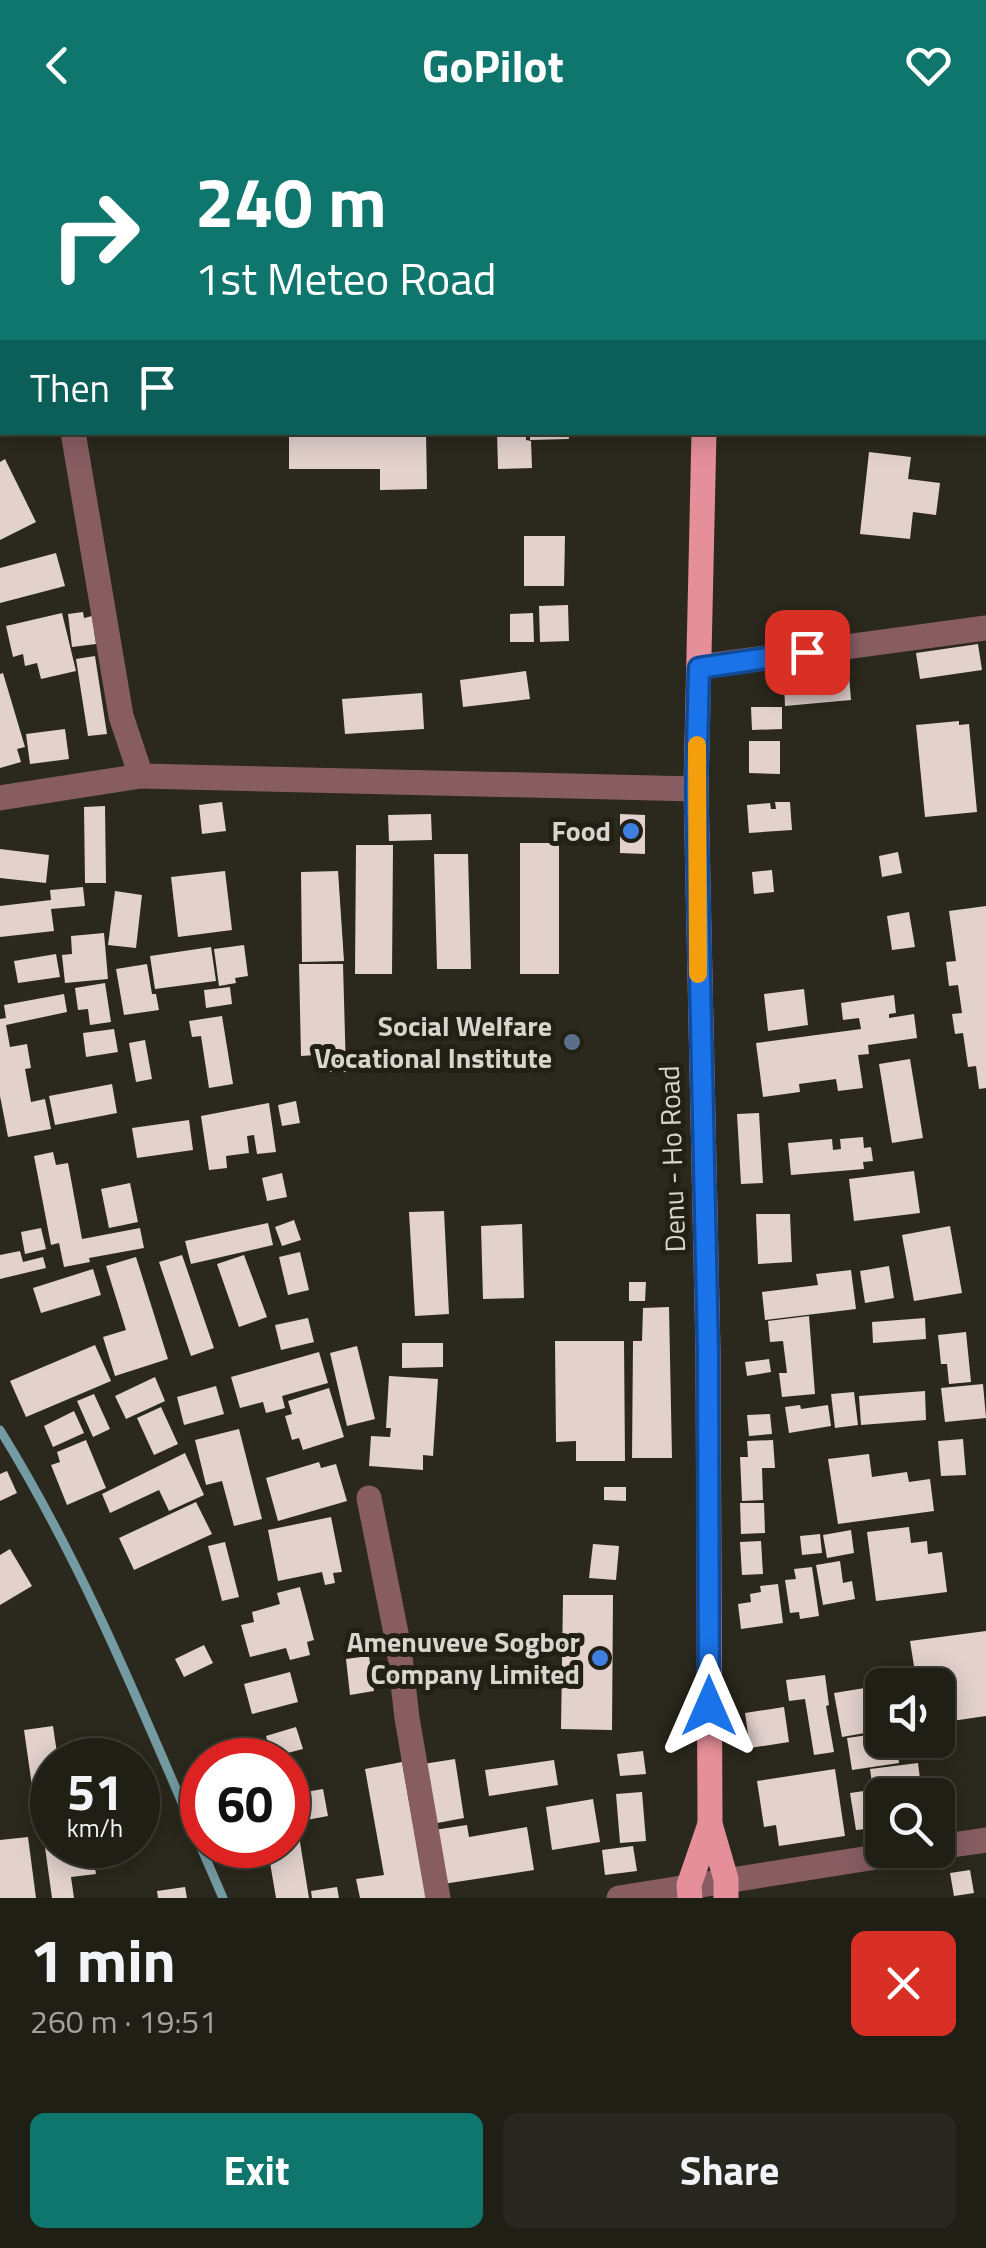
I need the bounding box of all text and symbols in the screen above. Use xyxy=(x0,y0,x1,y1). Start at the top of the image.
text: GoPilot xyxy=(422,31,564,99)
icon: back xyxy=(30,38,85,93)
icon: heart xyxy=(901,38,956,93)
text: 240 m xyxy=(195,148,387,254)
icon: right xyxy=(30,170,160,300)
text: 1st Meteo Road xyxy=(195,244,497,312)
text: Then xyxy=(30,359,110,417)
icon: arrive xyxy=(130,360,185,415)
pin xyxy=(765,610,850,695)
icon: arrive xyxy=(780,625,835,680)
place label: Food xyxy=(551,809,611,852)
marker: Food xyxy=(620,820,642,842)
place label: Social Welfare Vocational Institute xyxy=(314,1004,552,1079)
marker: Social Welfare Vocational Institute xyxy=(561,1031,583,1053)
street label: Denu - Ho Road xyxy=(647,1065,696,1253)
place label: Amenuveve Sogbor Company Limited xyxy=(347,1620,580,1695)
marker: Amenuveve Sogbor Company Limited xyxy=(589,1647,611,1669)
position arrow xyxy=(657,1654,761,1758)
map controls xyxy=(865,1668,955,1868)
button: sound xyxy=(865,1668,955,1758)
speed limit sign: 60 xyxy=(180,1738,310,1868)
text: 51 xyxy=(67,1753,123,1829)
button: search xyxy=(865,1778,955,1868)
text: km/h xyxy=(67,1809,123,1847)
text: 1 min xyxy=(30,1914,176,2005)
button: close xyxy=(851,1931,956,2036)
text: 260 m · 19:51 xyxy=(30,1997,217,2045)
button: Exit xyxy=(30,2113,483,2228)
button: Share xyxy=(503,2113,956,2228)

